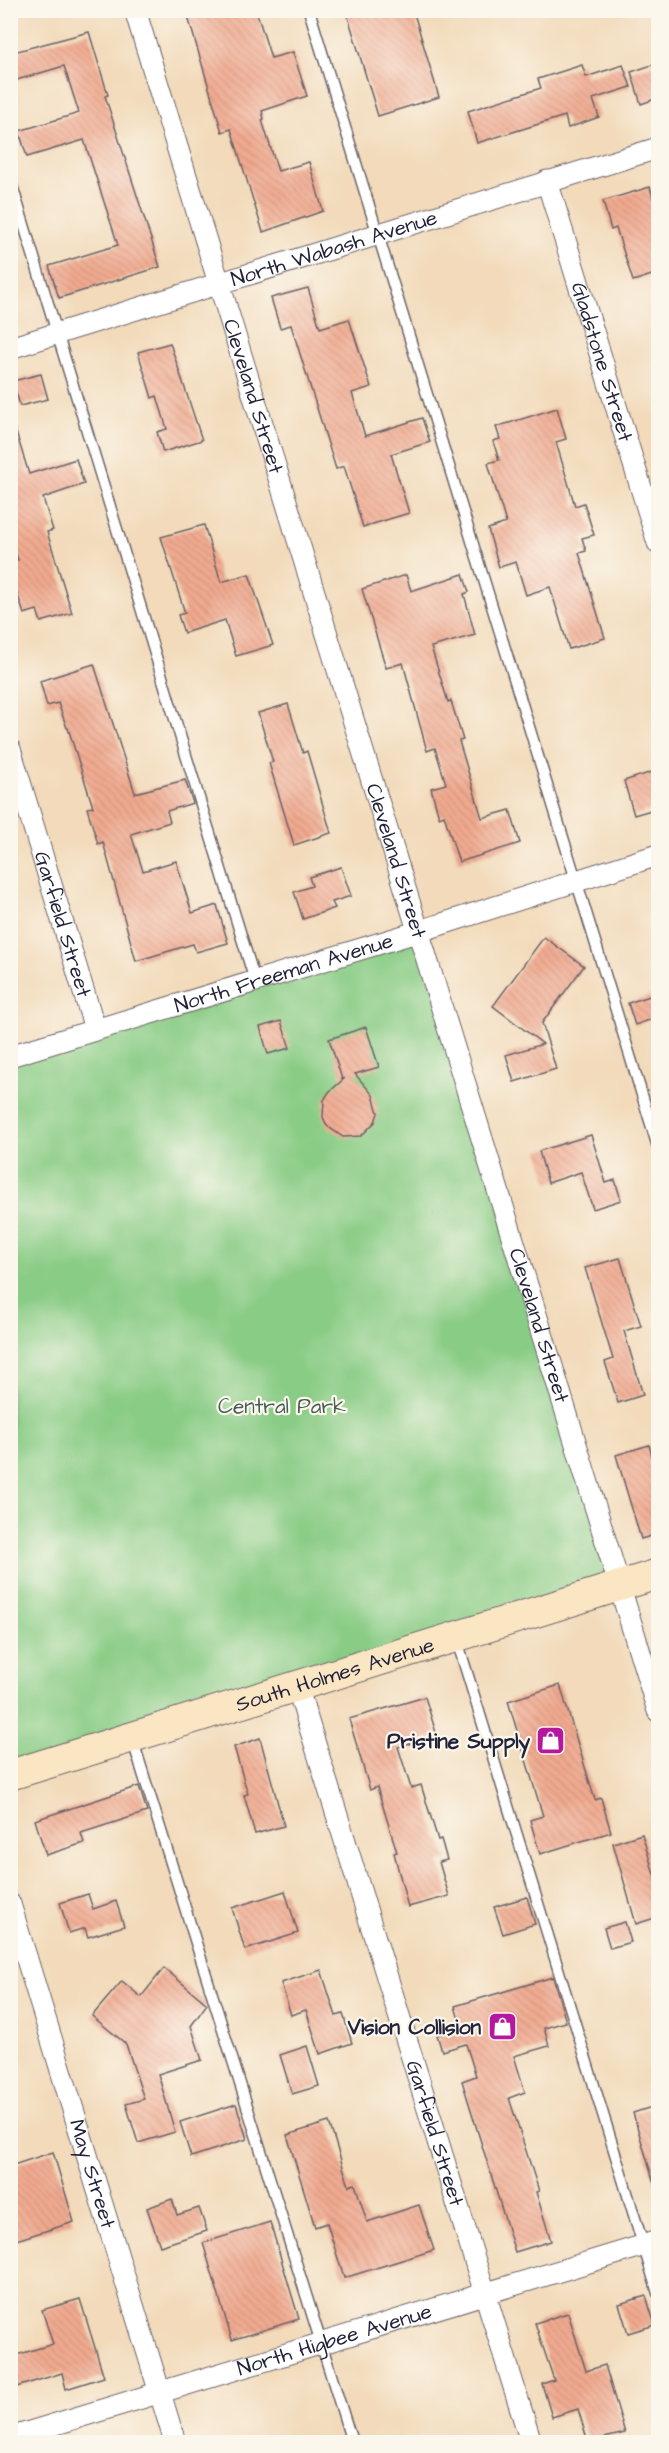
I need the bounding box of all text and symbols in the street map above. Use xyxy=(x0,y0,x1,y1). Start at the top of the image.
street label: North Wabash Avenue xyxy=(227,203,441,294)
street label: Gladstone Street xyxy=(564,279,640,446)
street label: Cleveland Street xyxy=(216,315,291,478)
street label: Cleveland Street xyxy=(359,780,434,942)
street label: Garfield Street xyxy=(27,848,99,1001)
street label: North Freeman Avenue xyxy=(171,926,397,1020)
street label: Cleveland Street xyxy=(501,1244,576,1407)
park label: Central Park xyxy=(218,1392,346,1421)
street label: South Holmes Avenue xyxy=(232,1630,438,1719)
shop icon: Pristine Supply xyxy=(535,1725,567,1757)
place label: Pristine Supply xyxy=(387,1727,530,1759)
shop icon: Vision Collision xyxy=(486,2011,518,2043)
place label: Vision Collision xyxy=(347,2013,481,2042)
street label: Garfield Street xyxy=(399,2057,471,2210)
street label: May Street xyxy=(62,2116,123,2232)
street label: North Higbee Avenue xyxy=(234,2297,435,2383)

